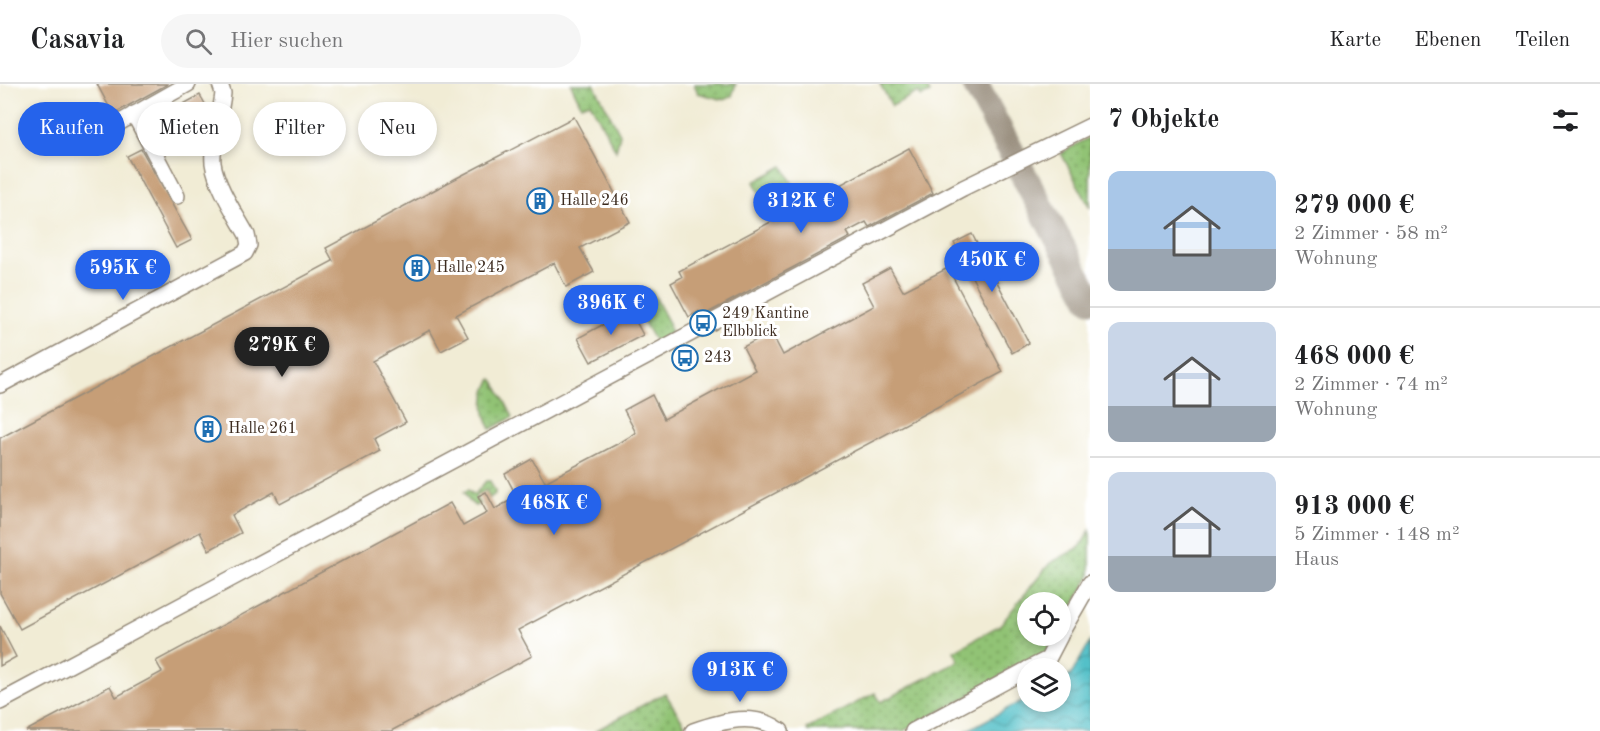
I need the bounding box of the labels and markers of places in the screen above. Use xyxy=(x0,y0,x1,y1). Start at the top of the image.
pin: 312K € xyxy=(752,183,850,234)
building icon: Halle 246 xyxy=(525,186,555,216)
place label: Halle 246 xyxy=(560,193,629,209)
pin: 450K € xyxy=(943,242,1041,293)
pin: 595K € xyxy=(74,250,172,301)
building icon: Halle 245 xyxy=(402,253,432,283)
place label: Halle 245 xyxy=(436,260,505,276)
pin: 396K € xyxy=(562,285,660,336)
place label: 249 Kantine Elbblick xyxy=(722,306,809,340)
bus stop icon: 249 Kantine Elbblick xyxy=(688,308,718,338)
pin: 279K € xyxy=(233,327,331,378)
bus stop icon: 243 xyxy=(670,343,700,373)
place label: 243 xyxy=(704,350,732,366)
building icon: Halle 261 xyxy=(193,414,223,444)
place label: Halle 261 xyxy=(228,421,297,437)
pin: 468K € xyxy=(505,485,603,536)
pin: 913K € xyxy=(691,652,789,703)

